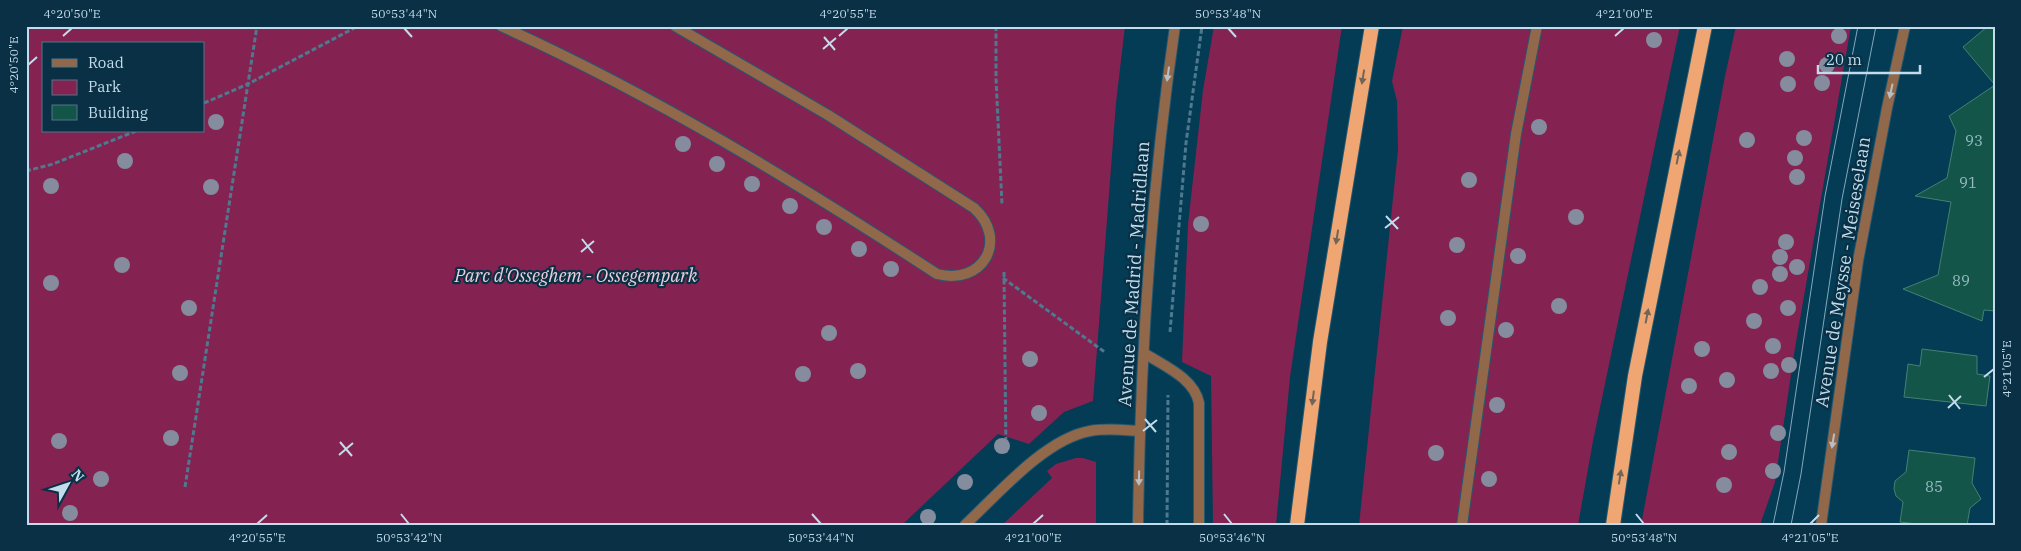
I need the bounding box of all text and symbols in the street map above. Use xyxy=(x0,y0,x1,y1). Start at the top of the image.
text: 4°20'50"E xyxy=(43,6,101,21)
text: 50°53'44"N xyxy=(371,6,437,21)
text: 4°20'55"E xyxy=(819,6,877,21)
text: 50°53'48"N xyxy=(1195,6,1261,21)
text: 4°21'00"E xyxy=(1595,6,1653,21)
text: 4°20'50"E xyxy=(6,36,21,94)
legend xyxy=(42,42,205,132)
scale bar xyxy=(1818,42,1921,74)
text: 20 m xyxy=(1826,50,1862,69)
text: Road xyxy=(88,53,124,72)
one-way arrow xyxy=(1164,67,1172,83)
one-way arrow xyxy=(1359,69,1367,85)
text: Park xyxy=(88,77,121,96)
one-way arrow xyxy=(1887,83,1895,99)
text: Building xyxy=(88,103,148,122)
house number: 93 xyxy=(1965,131,1983,150)
street label: Avenue de Meysse - Meiseselaan xyxy=(1810,135,1875,409)
street label: Avenue de Madrid - Madridlaan xyxy=(1113,140,1154,408)
one-way arrow xyxy=(1675,148,1683,164)
house number: 91 xyxy=(1959,173,1977,192)
one-way arrow xyxy=(1332,230,1340,246)
park label: Parc d'Osseghem - Ossegempark xyxy=(454,264,698,287)
house number: 89 xyxy=(1952,271,1970,290)
one-way arrow xyxy=(1643,309,1651,324)
text: 4°21'05"E xyxy=(1999,340,2014,398)
one-way arrow xyxy=(1309,390,1317,406)
one-way arrow xyxy=(1828,433,1836,449)
north arrow xyxy=(42,458,92,508)
text: N xyxy=(68,466,88,486)
one-way arrow xyxy=(1616,468,1624,484)
one-way arrow xyxy=(1135,470,1143,486)
house number: 85 xyxy=(1925,477,1943,496)
text: 4°20'55"E xyxy=(228,530,286,545)
text: 50°53'42"N xyxy=(376,530,442,545)
text: 50°53'44"N xyxy=(788,530,854,545)
text: 4°21'00"E xyxy=(1004,530,1062,545)
text: 50°53'46"N xyxy=(1199,530,1265,545)
text: 50°53'48"N xyxy=(1611,530,1677,545)
text: 4°21'05"E xyxy=(1781,530,1839,545)

